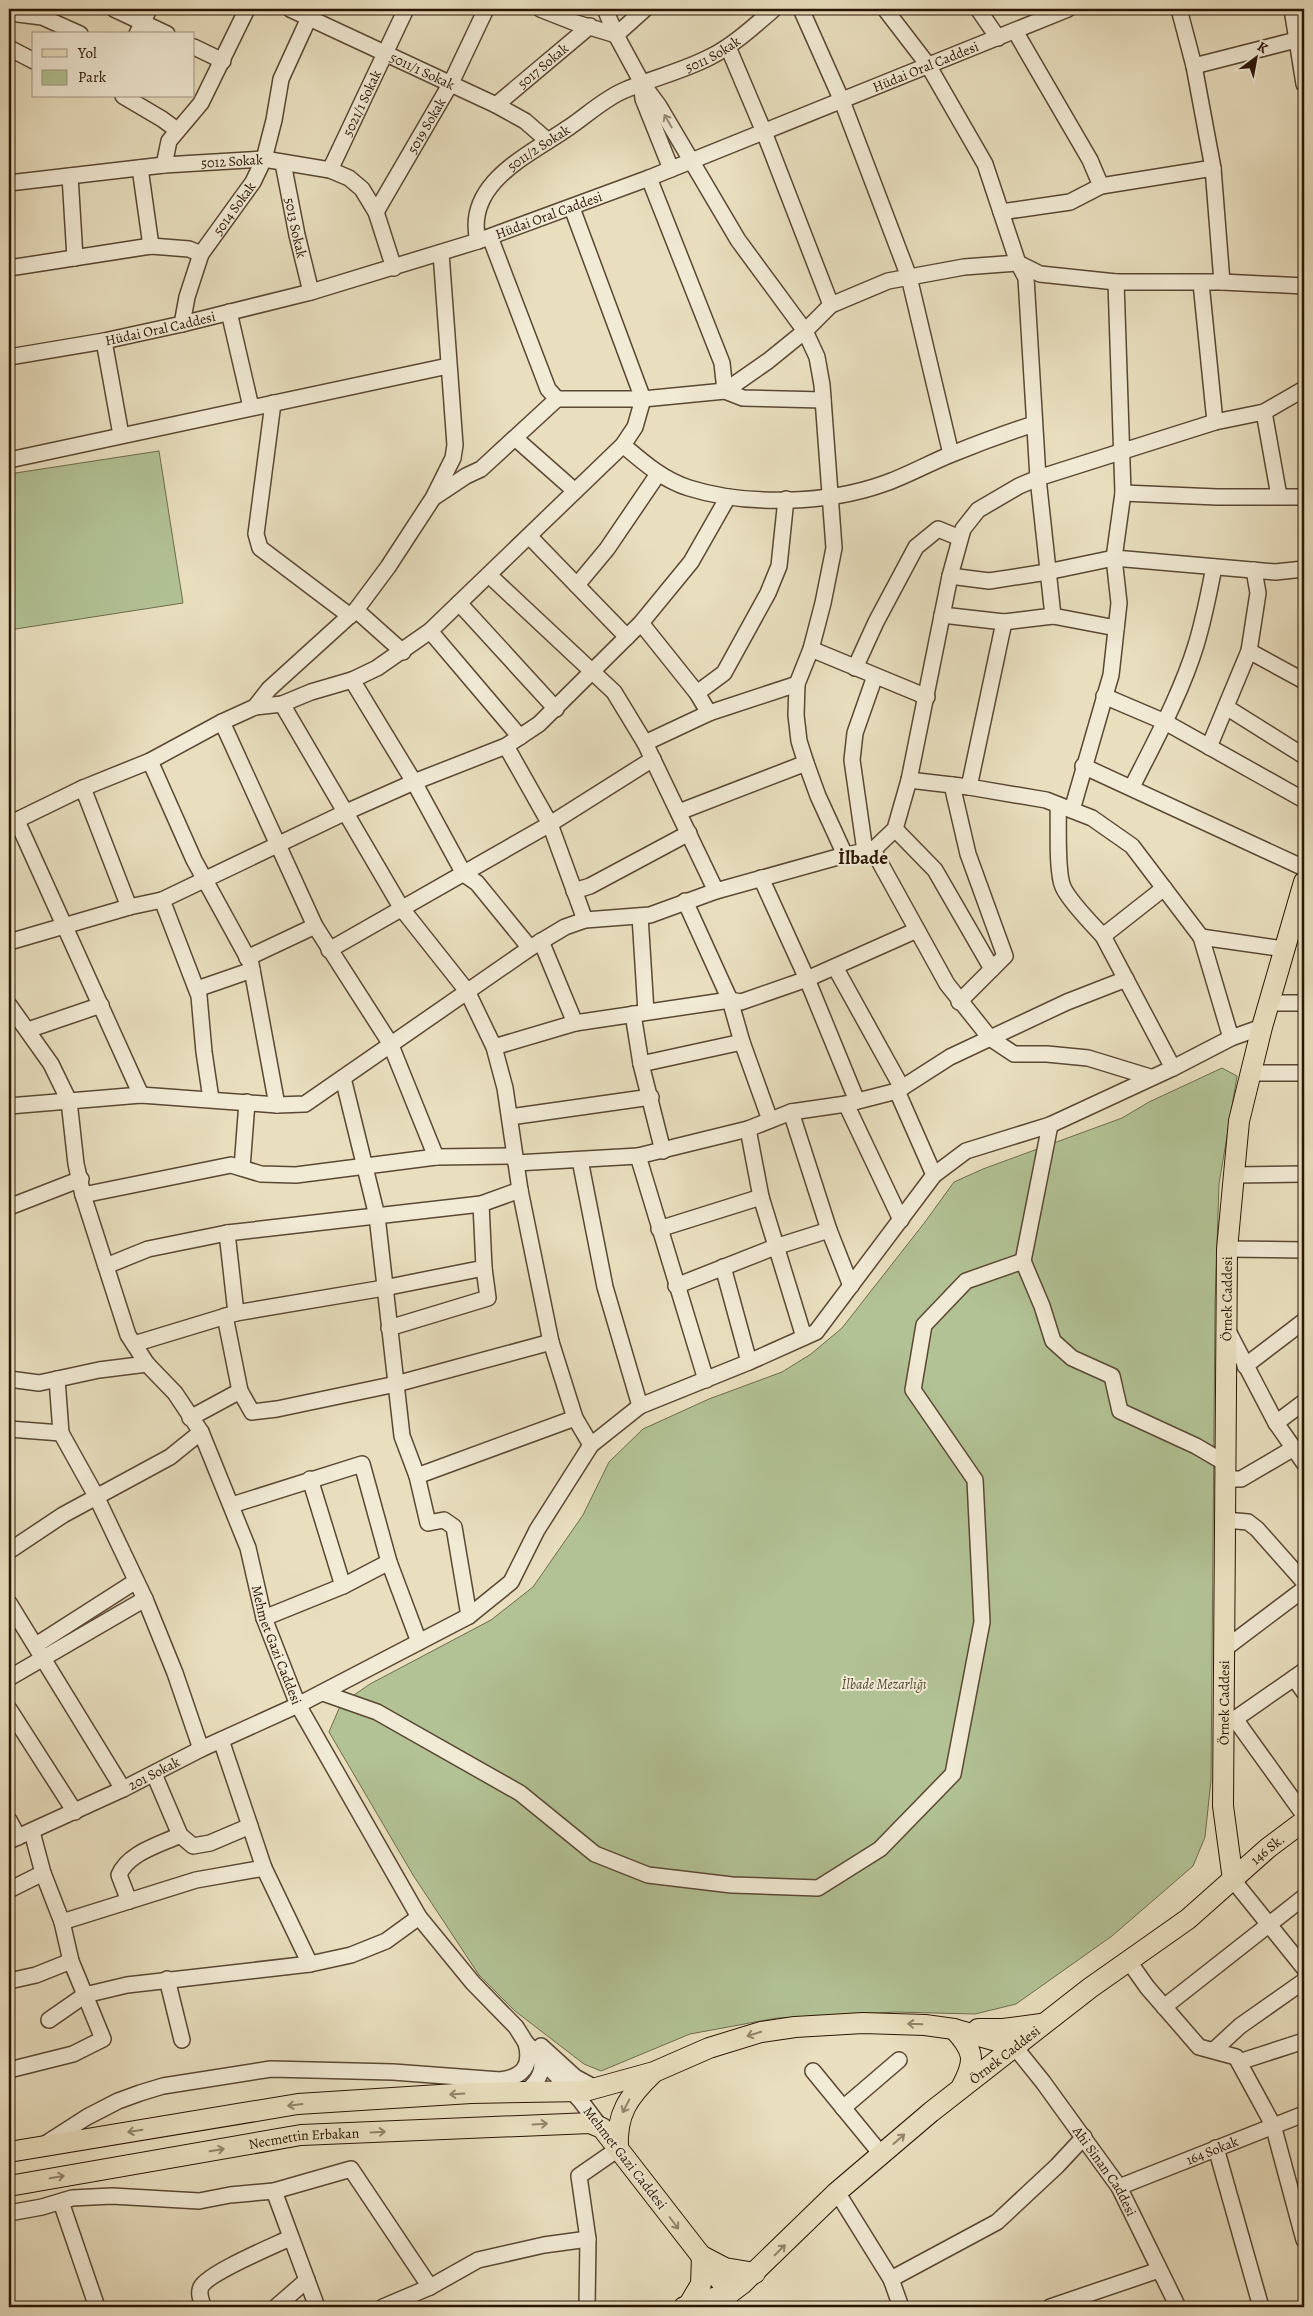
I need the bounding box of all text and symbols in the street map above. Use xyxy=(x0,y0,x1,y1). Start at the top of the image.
street label: 5011 Sokak xyxy=(682,31,744,77)
legend xyxy=(32,32,195,98)
north arrow xyxy=(1230,32,1280,82)
street label: Hüdai Oral Caddesi xyxy=(870,37,981,96)
text: K xyxy=(1254,37,1272,58)
street label: 5017 Sokak xyxy=(513,39,572,93)
text: Yol xyxy=(77,43,97,63)
street label: 5011/1 Sokak xyxy=(387,47,458,94)
text: Park xyxy=(78,67,107,87)
street label: 5021/1 Sokak xyxy=(338,67,385,139)
street label: 5019 Sokak xyxy=(403,94,450,157)
one-way arrow xyxy=(662,115,672,129)
street label: 5011/2 Sokak xyxy=(503,120,574,175)
street label: 5012 Sokak xyxy=(200,150,263,172)
street label: 5014 Sokak xyxy=(208,178,260,239)
street label: Hüdai Oral Caddesi xyxy=(492,187,605,243)
street label: 5013 Sokak xyxy=(280,196,312,260)
street label: Hüdai Oral Caddesi xyxy=(103,307,218,350)
district label: İlbade xyxy=(838,845,888,871)
street label: Örnek Caddesi xyxy=(1217,1256,1236,1341)
street label: Mehmet Gazi Caddesi xyxy=(247,1583,306,1707)
street label: Örnek Caddesi xyxy=(1214,1660,1234,1745)
park label: İlbade Mezarlığı xyxy=(841,1675,927,1694)
street label: 201 Sokak xyxy=(125,1752,183,1794)
street label: 146 Sk. xyxy=(1246,1829,1288,1869)
one-way arrow xyxy=(908,2020,924,2029)
street label: Örnek Caddesi xyxy=(965,2021,1044,2088)
one-way arrow xyxy=(746,2030,762,2040)
one-way arrow xyxy=(450,2090,466,2099)
one-way arrow xyxy=(621,2098,630,2113)
one-way arrow xyxy=(288,2100,304,2110)
street label: Mehmet Gazi Caddesi xyxy=(579,2103,671,2213)
one-way arrow xyxy=(532,2120,548,2129)
street label: Ahi Sinan Caddesi xyxy=(1068,2121,1141,2219)
street label: Necmettin Erbakan xyxy=(247,2123,360,2153)
one-way arrow xyxy=(127,2127,143,2137)
one-way arrow xyxy=(370,2127,386,2136)
street label: 164 Sokak xyxy=(1183,2131,1241,2169)
one-way arrow xyxy=(892,2134,905,2145)
one-way arrow xyxy=(208,2144,224,2154)
one-way arrow xyxy=(48,2172,64,2182)
one-way arrow xyxy=(669,2216,679,2230)
one-way arrow xyxy=(773,2244,786,2256)

